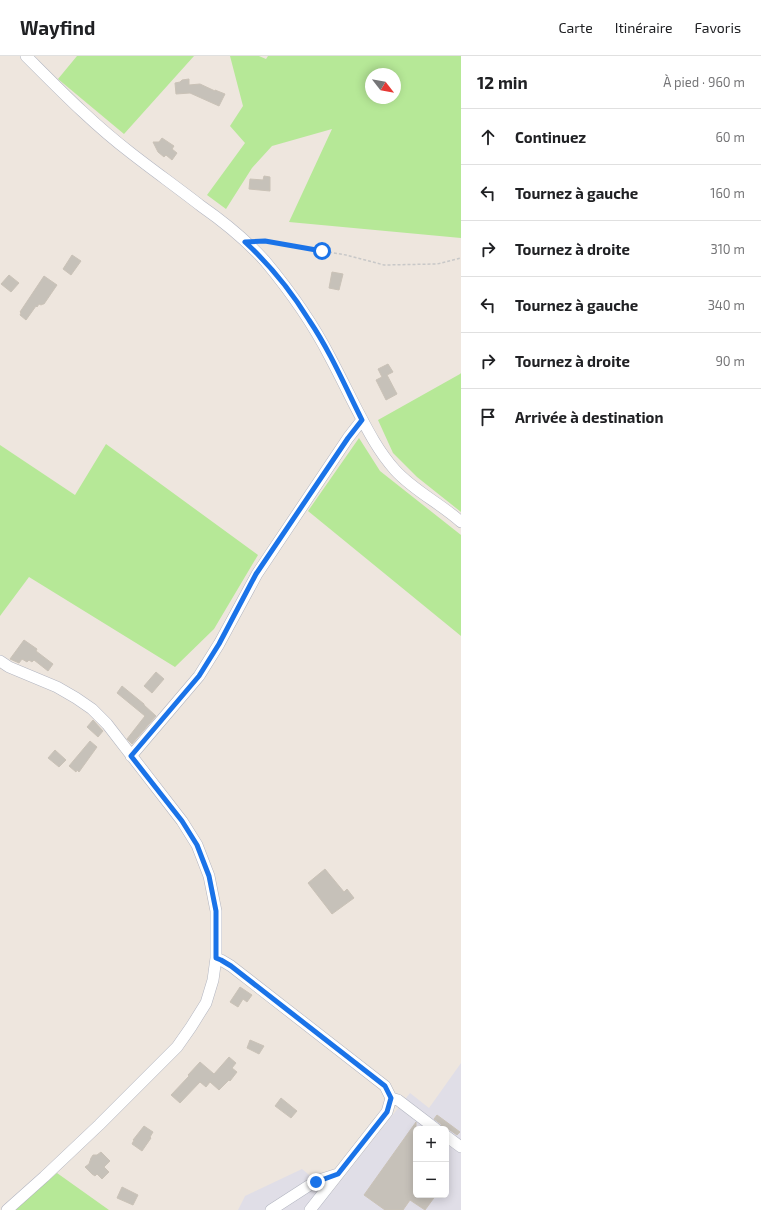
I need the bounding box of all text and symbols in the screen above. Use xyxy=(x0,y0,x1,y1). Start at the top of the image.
text: Wayfind xyxy=(20,16,95,39)
text: Carte xyxy=(559,19,593,36)
text: Itinéraire xyxy=(615,19,673,36)
text: Favoris xyxy=(695,19,741,36)
north arrow xyxy=(365,68,401,104)
text: 12 min xyxy=(477,72,528,92)
text: À pied · 960 m xyxy=(663,74,745,90)
icon: ahead xyxy=(477,126,499,148)
text: Continuez xyxy=(515,128,586,146)
text: 60 m xyxy=(715,129,745,145)
icon: left xyxy=(477,182,499,204)
text: Tournez à gauche xyxy=(515,184,638,202)
text: 160 m xyxy=(710,185,745,201)
icon: right xyxy=(477,238,499,260)
text: Tournez à droite xyxy=(515,240,630,258)
text: 310 m xyxy=(710,241,745,257)
route start xyxy=(313,242,331,260)
icon: left xyxy=(477,294,499,316)
text: Tournez à gauche xyxy=(515,296,638,314)
text: 340 m xyxy=(708,297,745,313)
icon: right xyxy=(477,350,499,372)
text: Tournez à droite xyxy=(515,352,630,370)
text: 90 m xyxy=(715,353,745,369)
icon: arrive xyxy=(477,406,499,428)
text: Arrivée à destination xyxy=(515,408,663,426)
map controls xyxy=(413,1126,449,1198)
button: + xyxy=(413,1126,449,1162)
button: − xyxy=(413,1162,449,1198)
route end xyxy=(307,1173,325,1191)

